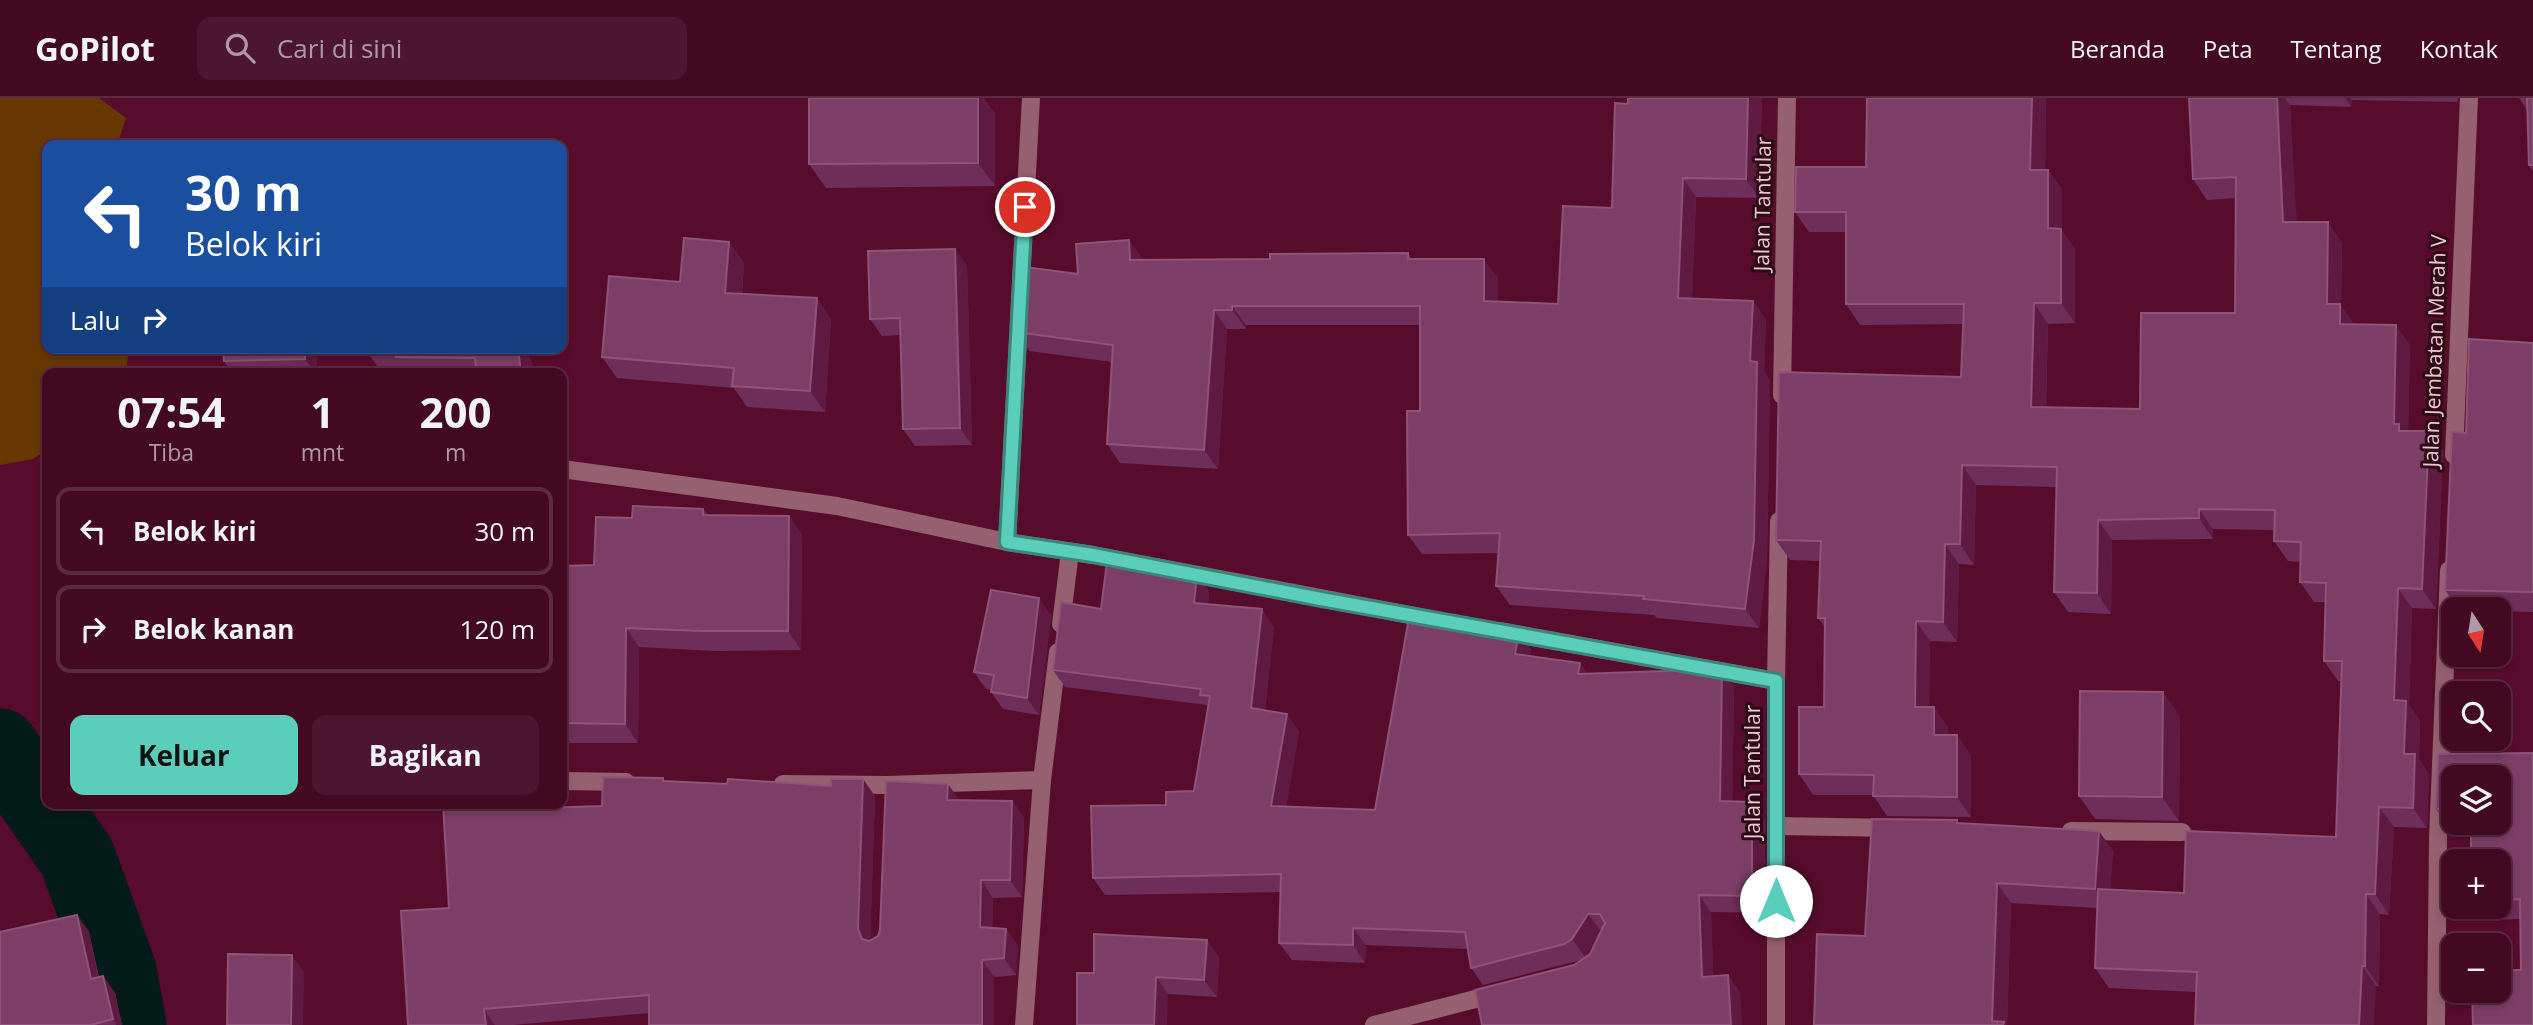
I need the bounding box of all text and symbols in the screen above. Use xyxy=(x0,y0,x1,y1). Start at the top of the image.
search box xyxy=(197,17,687,80)
text: GoPilot xyxy=(35,26,155,71)
icon: search xyxy=(221,29,259,67)
text: Cari di sini xyxy=(277,30,402,66)
text: Beranda xyxy=(2070,32,2165,65)
text: Peta xyxy=(2203,32,2253,65)
text: Tentang xyxy=(2291,32,2382,65)
text: Kontak xyxy=(2420,32,2498,65)
street label: Jalan Tantular xyxy=(1747,136,1777,274)
text: 30 m xyxy=(185,159,302,225)
icon: left xyxy=(70,168,161,259)
pin xyxy=(995,177,1055,237)
icon: arrive xyxy=(1006,188,1044,226)
text: Belok kiri xyxy=(185,222,322,265)
street label: Jalan Jembatan Merah V xyxy=(2416,233,2452,470)
icon: right xyxy=(135,301,173,339)
text: Lalu xyxy=(70,302,121,338)
text: 07:54 xyxy=(117,383,225,440)
text: 1 xyxy=(310,383,334,440)
text: 200 xyxy=(420,383,492,440)
text: Tiba xyxy=(149,436,194,468)
text: mnt xyxy=(301,436,344,468)
text: m xyxy=(445,436,466,468)
icon: left xyxy=(74,512,112,550)
text: Belok kiri xyxy=(133,513,257,549)
text: 30 m xyxy=(474,513,535,549)
north arrow xyxy=(2441,597,2511,667)
map controls xyxy=(2441,597,2511,1003)
icon: right xyxy=(74,610,112,648)
text: Belok kanan xyxy=(133,611,294,647)
text: 120 m xyxy=(460,611,535,647)
button: search xyxy=(2441,681,2511,751)
street label: Jalan Tantular xyxy=(1738,704,1766,841)
button: Keluar xyxy=(70,715,298,795)
button: Bagikan xyxy=(312,715,539,795)
button: layers xyxy=(2441,765,2511,835)
button: + xyxy=(2441,849,2511,919)
position arrow xyxy=(1739,864,1813,938)
button: − xyxy=(2441,933,2511,1003)

